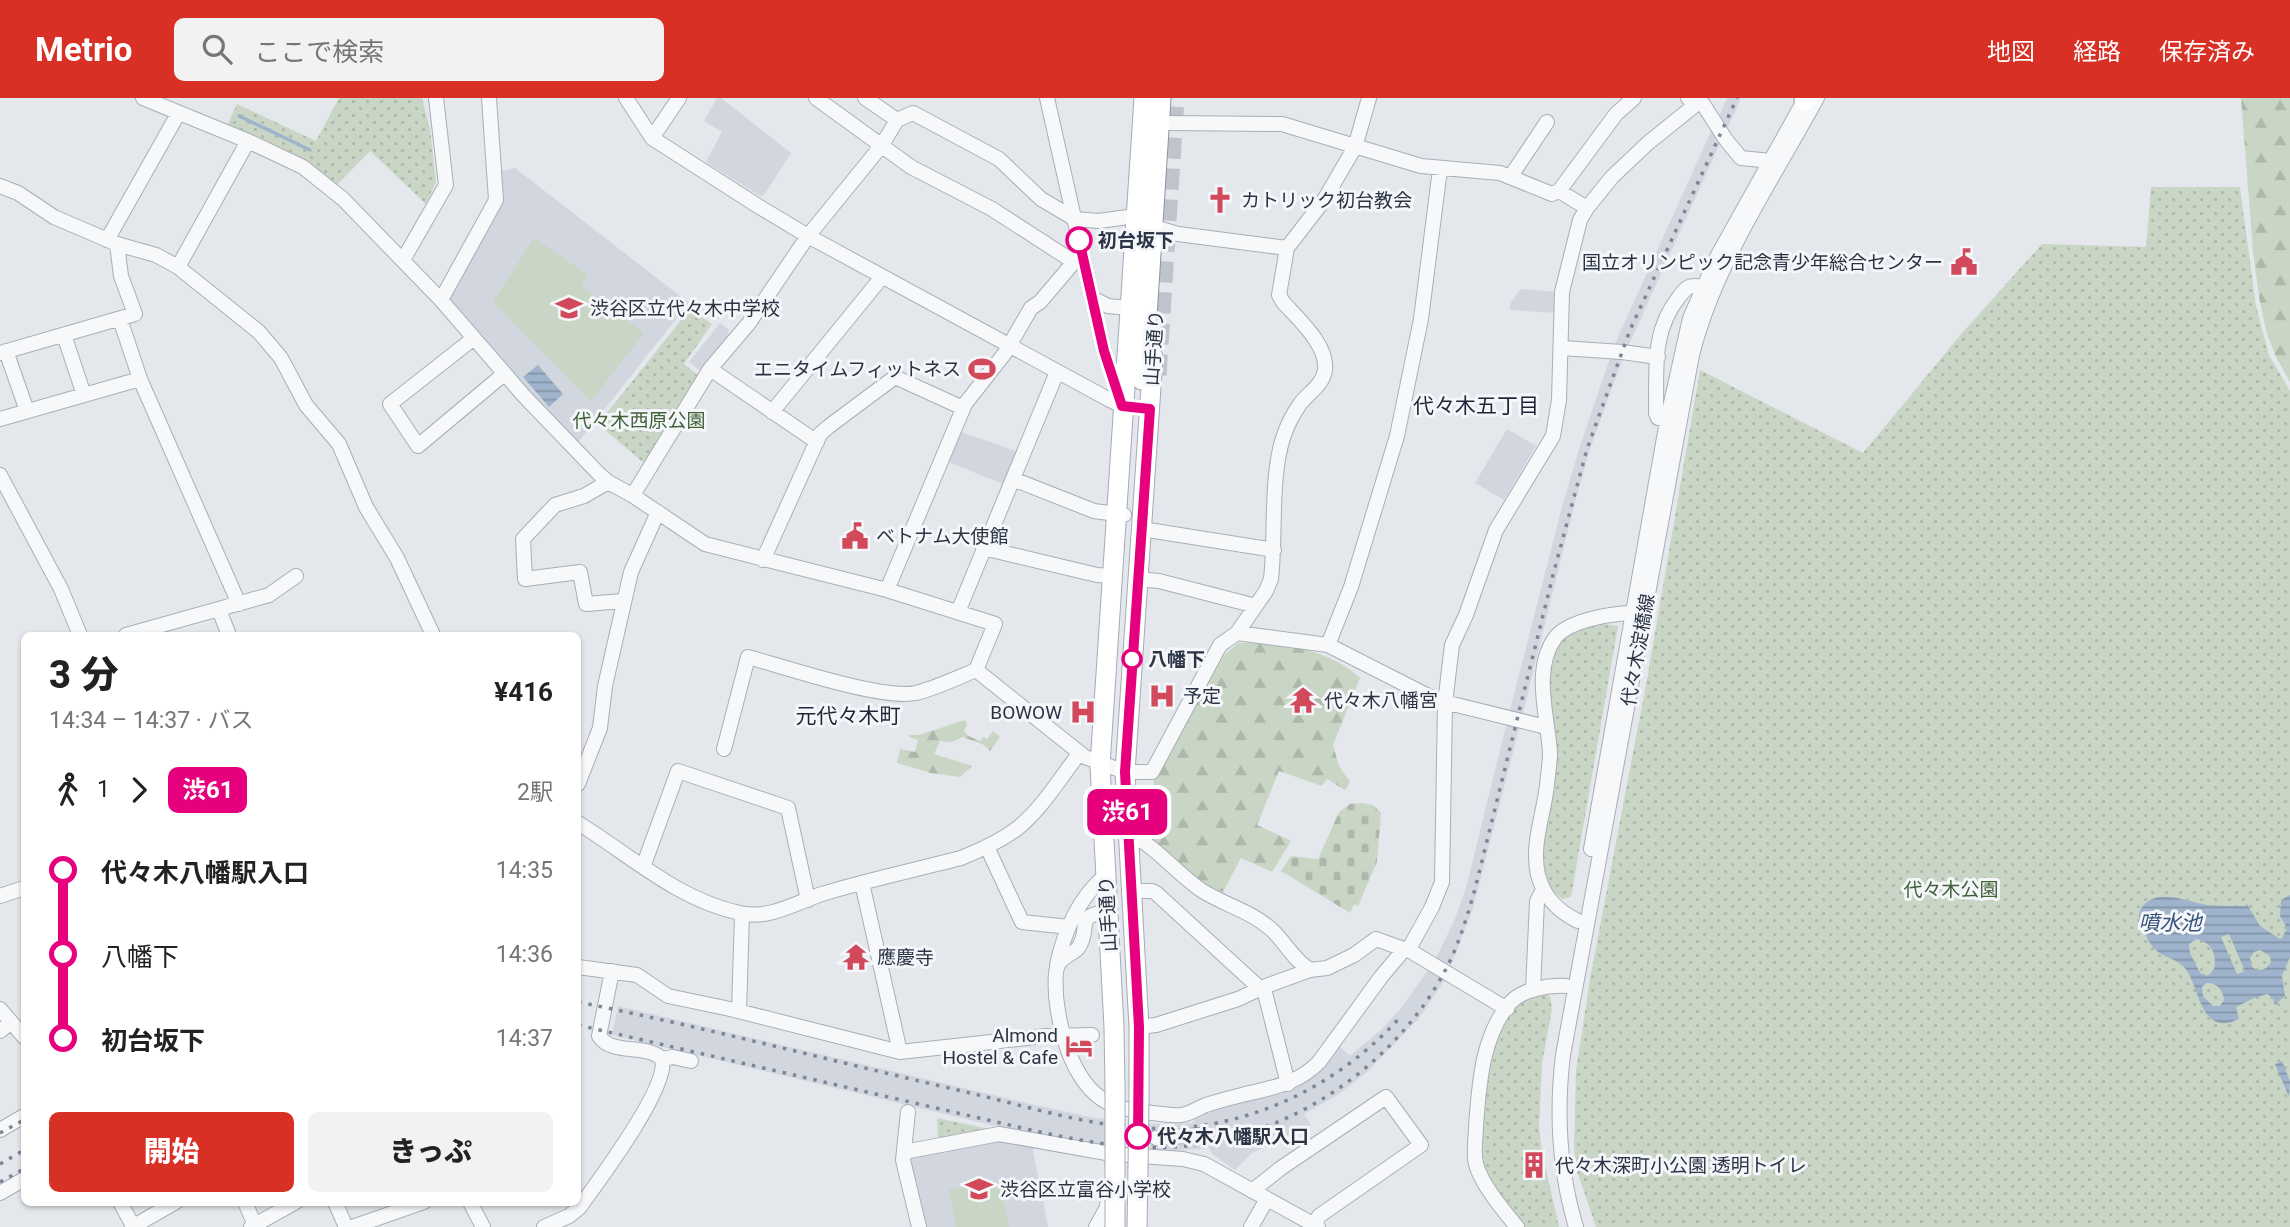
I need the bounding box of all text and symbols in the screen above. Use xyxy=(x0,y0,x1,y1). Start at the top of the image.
search box xyxy=(174,18,664,81)
text: Metrio xyxy=(35,30,132,69)
icon: search xyxy=(198,30,236,68)
text: ここで検索 xyxy=(254,37,384,67)
text: 地図 xyxy=(1987,38,2035,66)
text: 経路 xyxy=(2073,38,2121,66)
text: 保存済み xyxy=(2159,38,2255,66)
church icon: カトリック初台教会 xyxy=(1205,185,1235,215)
place label: カトリック初台教会 xyxy=(1241,189,1412,212)
marker: 初台坂下 xyxy=(1066,227,1092,253)
place label: 初台坂下 xyxy=(1098,229,1174,252)
public building icon: 国立オリンピック記念青少年総合センター xyxy=(1949,247,1979,277)
place label: 国立オリンピック記念青少年総合センター xyxy=(1582,251,1943,274)
school or university icon: 渋谷区立代々木中学校 xyxy=(554,293,584,323)
place label: 渋谷区立代々木中学校 xyxy=(590,297,780,320)
street label: 山手通り xyxy=(1140,309,1168,387)
sports icon: エニタイムフィットネス xyxy=(967,354,997,384)
place label: エニタイムフィットネス xyxy=(754,358,961,381)
district label: 代々木五丁目 xyxy=(1413,394,1539,418)
park label: 代々木西原公園 xyxy=(572,409,706,432)
public building icon: ベトナム大使館 xyxy=(840,521,870,551)
place label: ベトナム大使館 xyxy=(876,525,1008,548)
street label: 代々木淀橋線 xyxy=(1617,592,1659,708)
place label: 八幡下 xyxy=(1148,648,1205,671)
marker: 八幡下 xyxy=(1122,649,1142,669)
text: 3 分 xyxy=(49,653,118,697)
text: ¥416 xyxy=(494,677,553,707)
hospital icon: 予定 xyxy=(1147,681,1177,711)
place label: 予定 xyxy=(1183,685,1221,708)
temple icon: 代々木八幡宮 xyxy=(1288,685,1318,715)
place label: 代々木八幡宮 xyxy=(1324,689,1438,712)
hospital icon: BOWOW xyxy=(1068,697,1098,727)
place label: BOWOW xyxy=(990,701,1062,724)
district label: 元代々木町 xyxy=(796,704,901,728)
text: 14:34 – 14:37 · バス xyxy=(49,707,253,734)
icon: walk xyxy=(49,771,87,809)
icon: forward xyxy=(120,771,158,809)
text: 1 xyxy=(97,776,110,803)
text: 渋61 xyxy=(182,776,233,804)
text: 2駅 xyxy=(517,779,553,806)
line badge: 渋61 xyxy=(1087,789,1167,835)
text: 渋61 xyxy=(1101,798,1153,826)
text: 14:35 xyxy=(496,857,553,884)
text: 代々木八幡駅入口 xyxy=(101,858,309,888)
street label: 山手通り xyxy=(1095,875,1121,953)
park label: 代々木公園 xyxy=(1903,878,1999,901)
water label: 噴水池 xyxy=(2139,911,2203,935)
text: 14:36 xyxy=(496,941,553,968)
text: 八幡下 xyxy=(101,942,179,972)
temple icon: 應慶寺 xyxy=(841,942,871,972)
place label: 應慶寺 xyxy=(877,946,934,969)
place label: Almond Hostel & Cafe xyxy=(942,1024,1058,1069)
text: 14:37 xyxy=(496,1025,553,1052)
text: 初台坂下 xyxy=(101,1026,205,1056)
hotel icon: Almond Hostel & Cafe xyxy=(1064,1031,1094,1061)
button: 開始 xyxy=(49,1112,294,1192)
button: きっぷ xyxy=(308,1112,553,1192)
marker: 代々木八幡駅入口 xyxy=(1125,1123,1151,1149)
place label: 代々木八幡駅入口 xyxy=(1157,1125,1309,1148)
building icon: 代々木深町小公園 透明トイレ xyxy=(1519,1150,1549,1180)
place label: 代々木深町小公園 透明トイレ xyxy=(1555,1154,1807,1177)
school or university icon: 渋谷区立富谷小学校 xyxy=(964,1174,994,1204)
place label: 渋谷区立富谷小学校 xyxy=(1000,1178,1171,1201)

